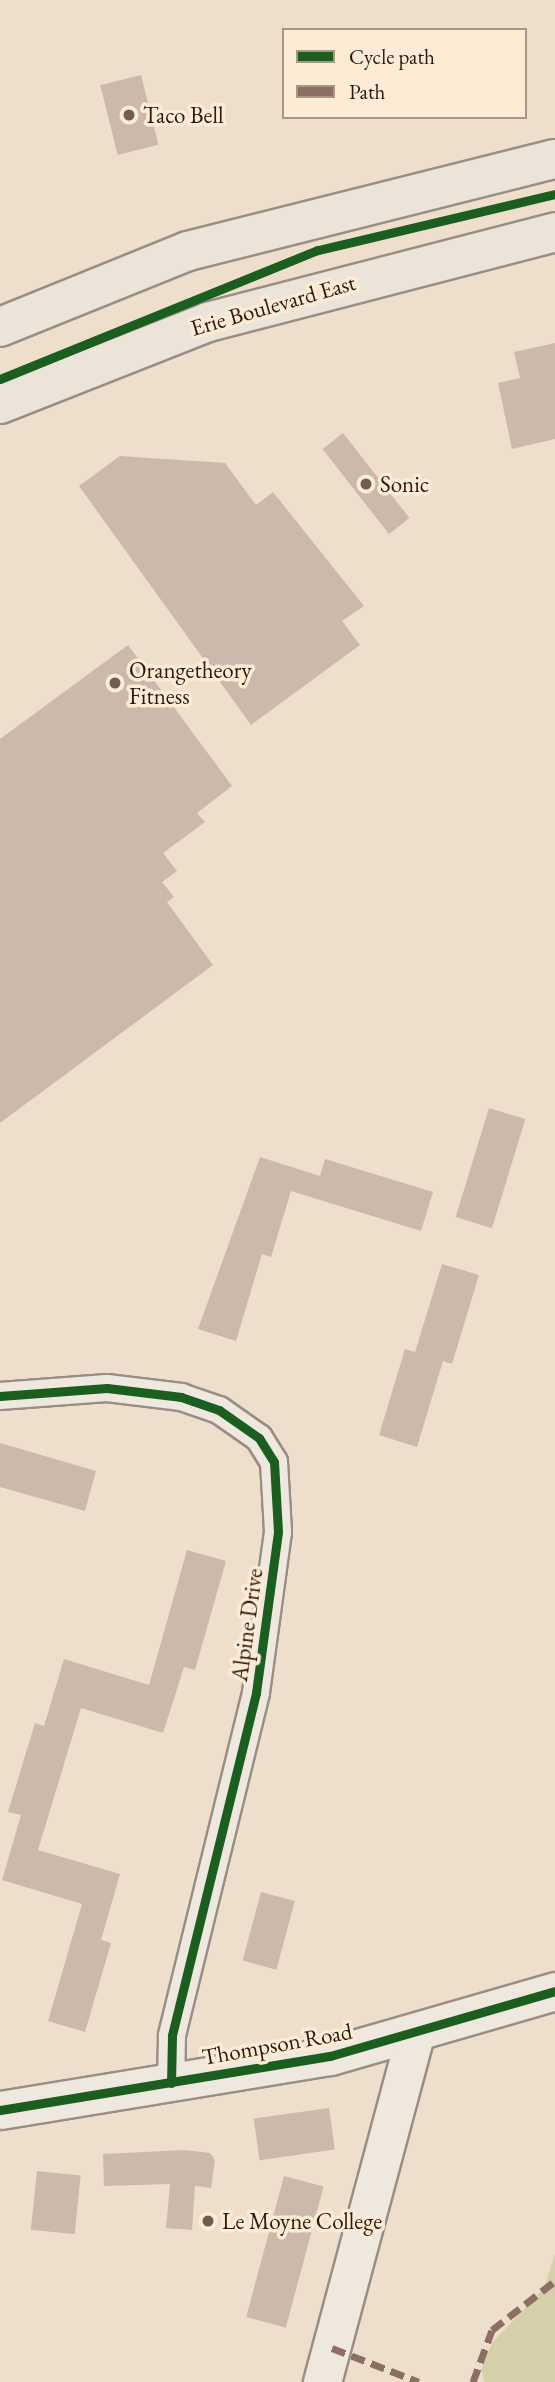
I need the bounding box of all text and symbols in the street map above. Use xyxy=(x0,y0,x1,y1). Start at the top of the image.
legend xyxy=(282,28,527,119)
text: Cycle path xyxy=(349,43,435,70)
text: Path xyxy=(349,78,385,105)
place label: Taco Bell xyxy=(143,101,224,129)
marker: Taco Bell xyxy=(121,107,137,123)
street label: Erie Boulevard East xyxy=(187,268,359,342)
place label: Sonic xyxy=(380,470,429,498)
marker: Sonic xyxy=(358,476,374,492)
place label: Orangetheory Fitness xyxy=(129,656,251,710)
marker: Orangetheory Fitness xyxy=(107,675,123,691)
street label: Alpine Drive xyxy=(225,1567,269,1683)
street label: Thompson Road xyxy=(200,2017,354,2071)
place label: Le Moyne College xyxy=(222,2207,382,2235)
marker: Le Moyne College xyxy=(200,2213,216,2229)

